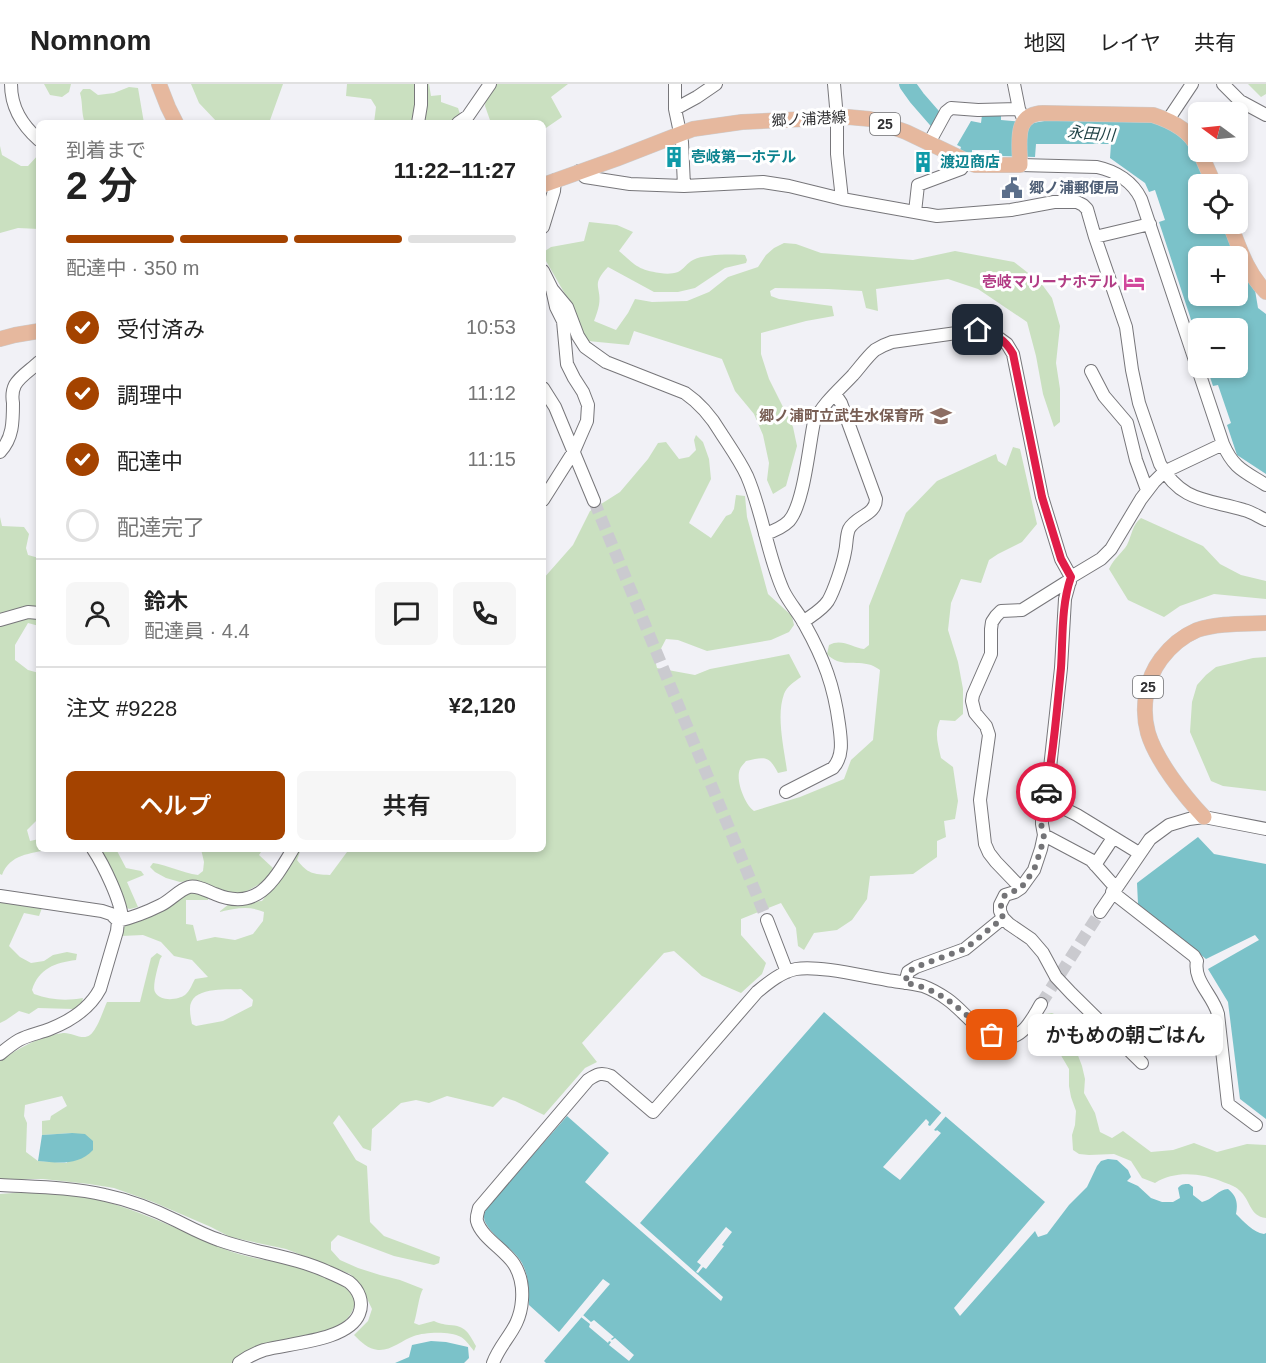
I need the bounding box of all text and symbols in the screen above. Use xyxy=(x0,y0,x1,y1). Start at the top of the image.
text: Nomnom xyxy=(30,25,151,56)
text: 地図 xyxy=(1024,31,1066,54)
text: レイヤ xyxy=(1099,31,1161,54)
text: 共有 xyxy=(1194,31,1236,54)
north arrow xyxy=(1188,102,1248,162)
map controls xyxy=(1188,102,1248,378)
street label: 郷ノ浦港線 xyxy=(771,108,847,129)
road number: 25 xyxy=(870,113,900,135)
water label: 永田川 xyxy=(1066,123,1117,144)
text: 到着まで xyxy=(66,139,146,161)
building icon: 壱岐第一ホテル xyxy=(662,145,686,169)
place label: 壱岐第一ホテル xyxy=(691,148,796,165)
building icon: 渡辺商店 xyxy=(911,150,935,174)
place label: 渡辺商店 xyxy=(940,153,1000,170)
text: 11:22–11:27 xyxy=(394,158,516,183)
text: 2 分 xyxy=(66,164,138,207)
button: locate xyxy=(1188,174,1248,234)
public building icon: 郷ノ浦郵便局 xyxy=(1000,176,1024,200)
place label: 郷ノ浦郵便局 xyxy=(1029,179,1119,196)
button: + xyxy=(1188,246,1248,306)
text: 配達中 · 350 m xyxy=(66,257,199,279)
hotel icon: 壱岐マリーナホテル xyxy=(1122,270,1146,294)
place label: 壱岐マリーナホテル xyxy=(982,273,1117,290)
pin xyxy=(952,304,1003,355)
icon: check xyxy=(66,311,99,344)
icon: home xyxy=(961,313,994,346)
text: 10:53 xyxy=(466,316,516,338)
text: 受付済み xyxy=(117,317,205,342)
button: − xyxy=(1188,318,1248,378)
icon: check xyxy=(66,377,99,410)
text: 11:12 xyxy=(467,382,516,404)
text: 調理中 xyxy=(117,383,183,408)
school or university icon: 郷ノ浦町立武生水保育所 xyxy=(929,404,953,428)
place label: 郷ノ浦町立武生水保育所 xyxy=(759,407,924,424)
icon: check xyxy=(66,443,99,476)
text: 11:15 xyxy=(467,448,516,470)
text: 配達中 xyxy=(117,449,183,474)
text: 配達完了 xyxy=(117,515,205,540)
button: person xyxy=(66,582,129,645)
button: chat xyxy=(375,582,438,645)
button: phone xyxy=(453,582,516,645)
text: 鈴木 xyxy=(144,589,188,614)
text: 配達員 · 4.4 xyxy=(144,620,250,642)
road number: 25 xyxy=(1133,676,1163,698)
text: ¥2,120 xyxy=(449,693,516,718)
text: 注文 #9228 xyxy=(66,696,177,721)
courier xyxy=(1016,762,1076,822)
button: ヘルプ xyxy=(66,771,285,840)
button: 共有 xyxy=(297,771,516,840)
icon: car xyxy=(1030,776,1063,809)
pin xyxy=(966,1009,1017,1060)
callout: かもめの朝ごはん xyxy=(1028,1014,1223,1056)
icon: bag xyxy=(975,1018,1008,1051)
text: かもめの朝ごはん xyxy=(1046,1024,1206,1046)

